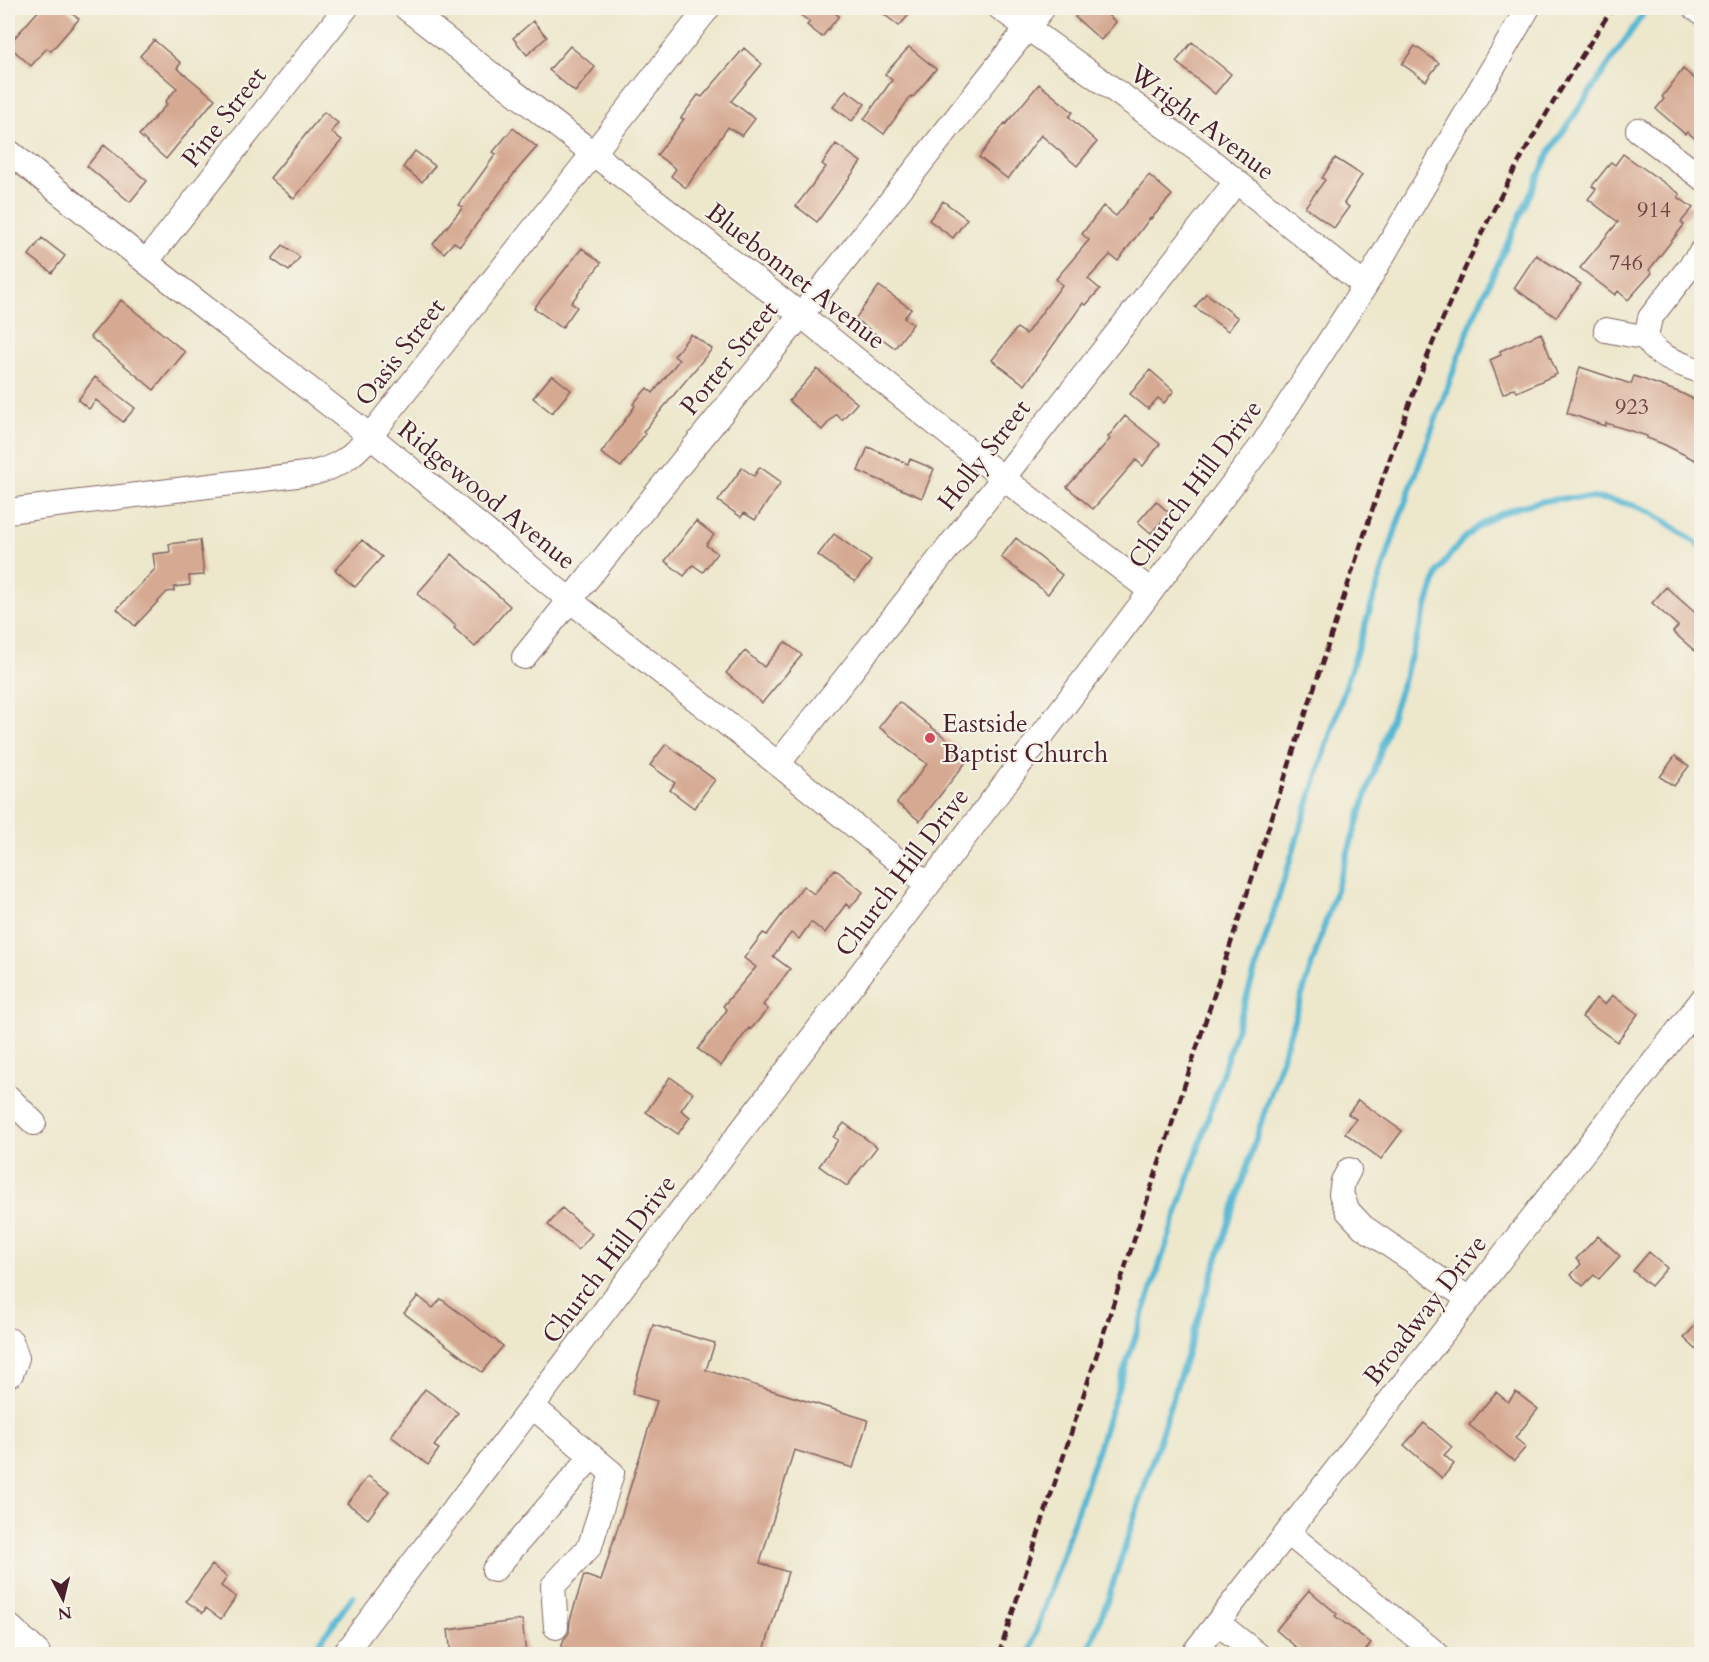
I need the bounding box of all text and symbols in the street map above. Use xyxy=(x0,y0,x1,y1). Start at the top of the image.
street label: Wright Avenue xyxy=(1121,55,1282,188)
street label: Pine Street xyxy=(174,59,274,175)
street label: Bluebonnet Avenue xyxy=(699,195,893,357)
house number: 914 xyxy=(1637,195,1671,225)
house number: 746 xyxy=(1609,248,1643,278)
street label: Oasis Street xyxy=(347,291,453,413)
street label: Porter Street xyxy=(672,293,786,423)
street label: Holly Street xyxy=(929,392,1039,518)
street label: Church Hill Drive xyxy=(1120,392,1270,576)
house number: 923 xyxy=(1615,392,1649,422)
street label: Ridgewood Avenue xyxy=(391,412,583,578)
place label: Eastside Baptist Church xyxy=(942,706,1108,771)
marker: Eastside Baptist Church xyxy=(923,731,937,745)
street label: Church Hill Drive xyxy=(827,780,977,964)
street label: Church Hill Drive xyxy=(534,1167,684,1351)
street label: Broadway Drive xyxy=(1355,1228,1495,1392)
north arrow xyxy=(33,1569,93,1629)
text: N xyxy=(56,1601,73,1625)

